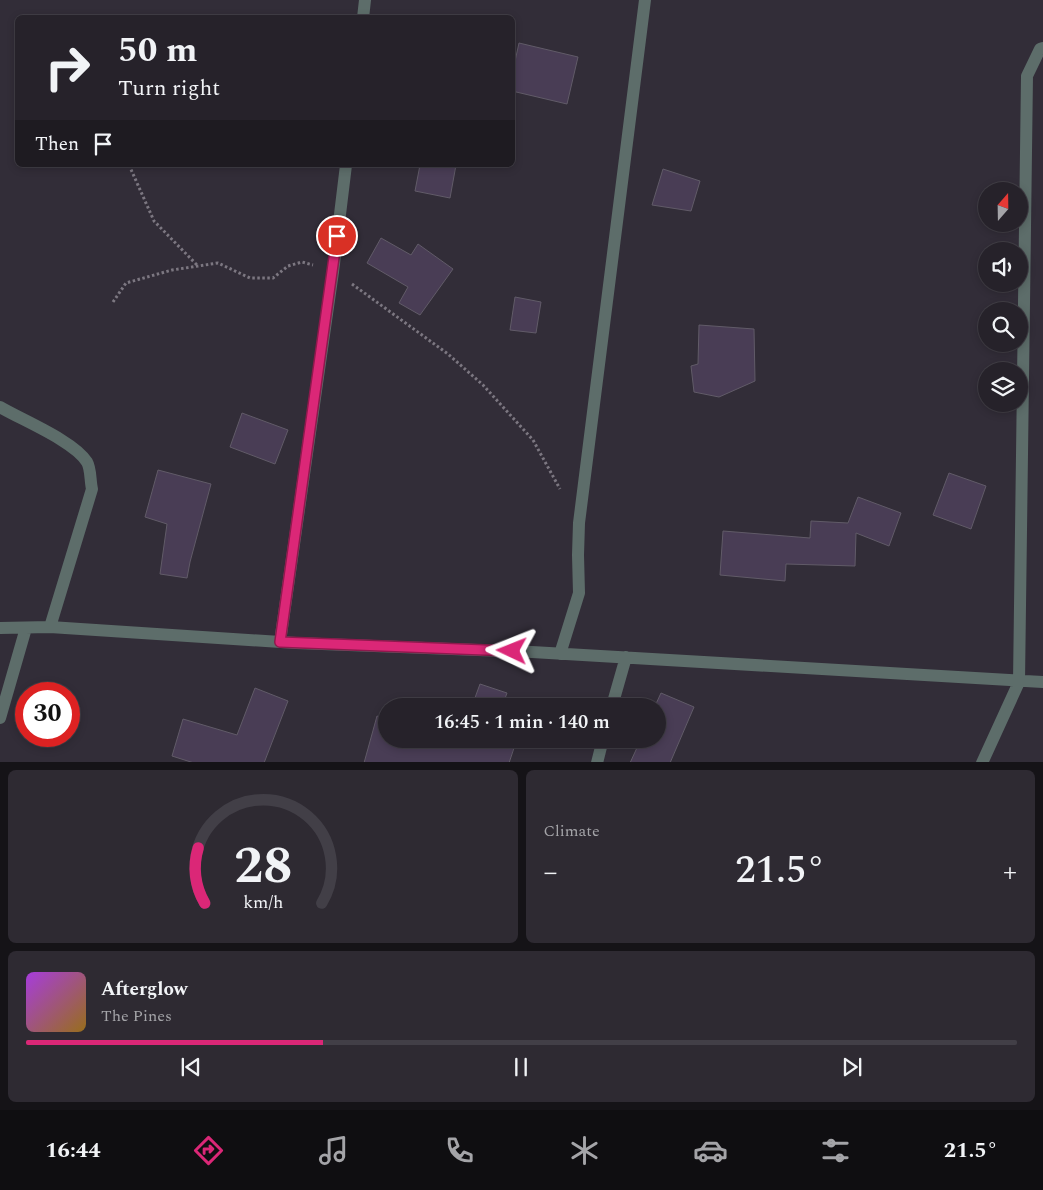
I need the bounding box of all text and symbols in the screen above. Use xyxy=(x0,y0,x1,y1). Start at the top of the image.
text: 50 m xyxy=(118,24,198,77)
icon: right xyxy=(35,35,100,100)
text: Turn right xyxy=(118,72,220,105)
text: Then xyxy=(35,130,79,159)
icon: arrive xyxy=(89,130,117,158)
north arrow xyxy=(978,182,1028,232)
map controls xyxy=(978,182,1028,412)
pin xyxy=(316,215,358,257)
icon: arrive xyxy=(323,222,351,250)
button: sound xyxy=(978,242,1028,292)
button: search xyxy=(978,302,1028,352)
button: layers xyxy=(978,362,1028,412)
position arrow xyxy=(485,624,537,676)
speed limit sign: 30 xyxy=(15,682,80,747)
text: 16:45 · 1 min · 140 m xyxy=(434,708,610,737)
text: Climate xyxy=(544,819,600,843)
text: 28 xyxy=(234,827,292,906)
text: 21.5° xyxy=(735,842,825,900)
text: − xyxy=(544,851,558,894)
text: + xyxy=(1003,851,1017,894)
text: km/h xyxy=(243,889,283,916)
text: Afterglow xyxy=(101,975,188,1004)
text: The Pines xyxy=(101,1004,172,1028)
icon: previous xyxy=(177,1053,205,1081)
icon: pause xyxy=(507,1053,535,1081)
icon: next xyxy=(838,1053,866,1081)
icon: directions xyxy=(191,1133,226,1168)
icon: music xyxy=(316,1133,351,1168)
icon: phone xyxy=(442,1133,477,1168)
icon: climate xyxy=(567,1133,602,1168)
icon: car xyxy=(693,1133,728,1168)
icon: filters xyxy=(818,1133,853,1168)
text: 16:44 xyxy=(45,1134,101,1167)
text: 21.5° xyxy=(944,1134,998,1167)

